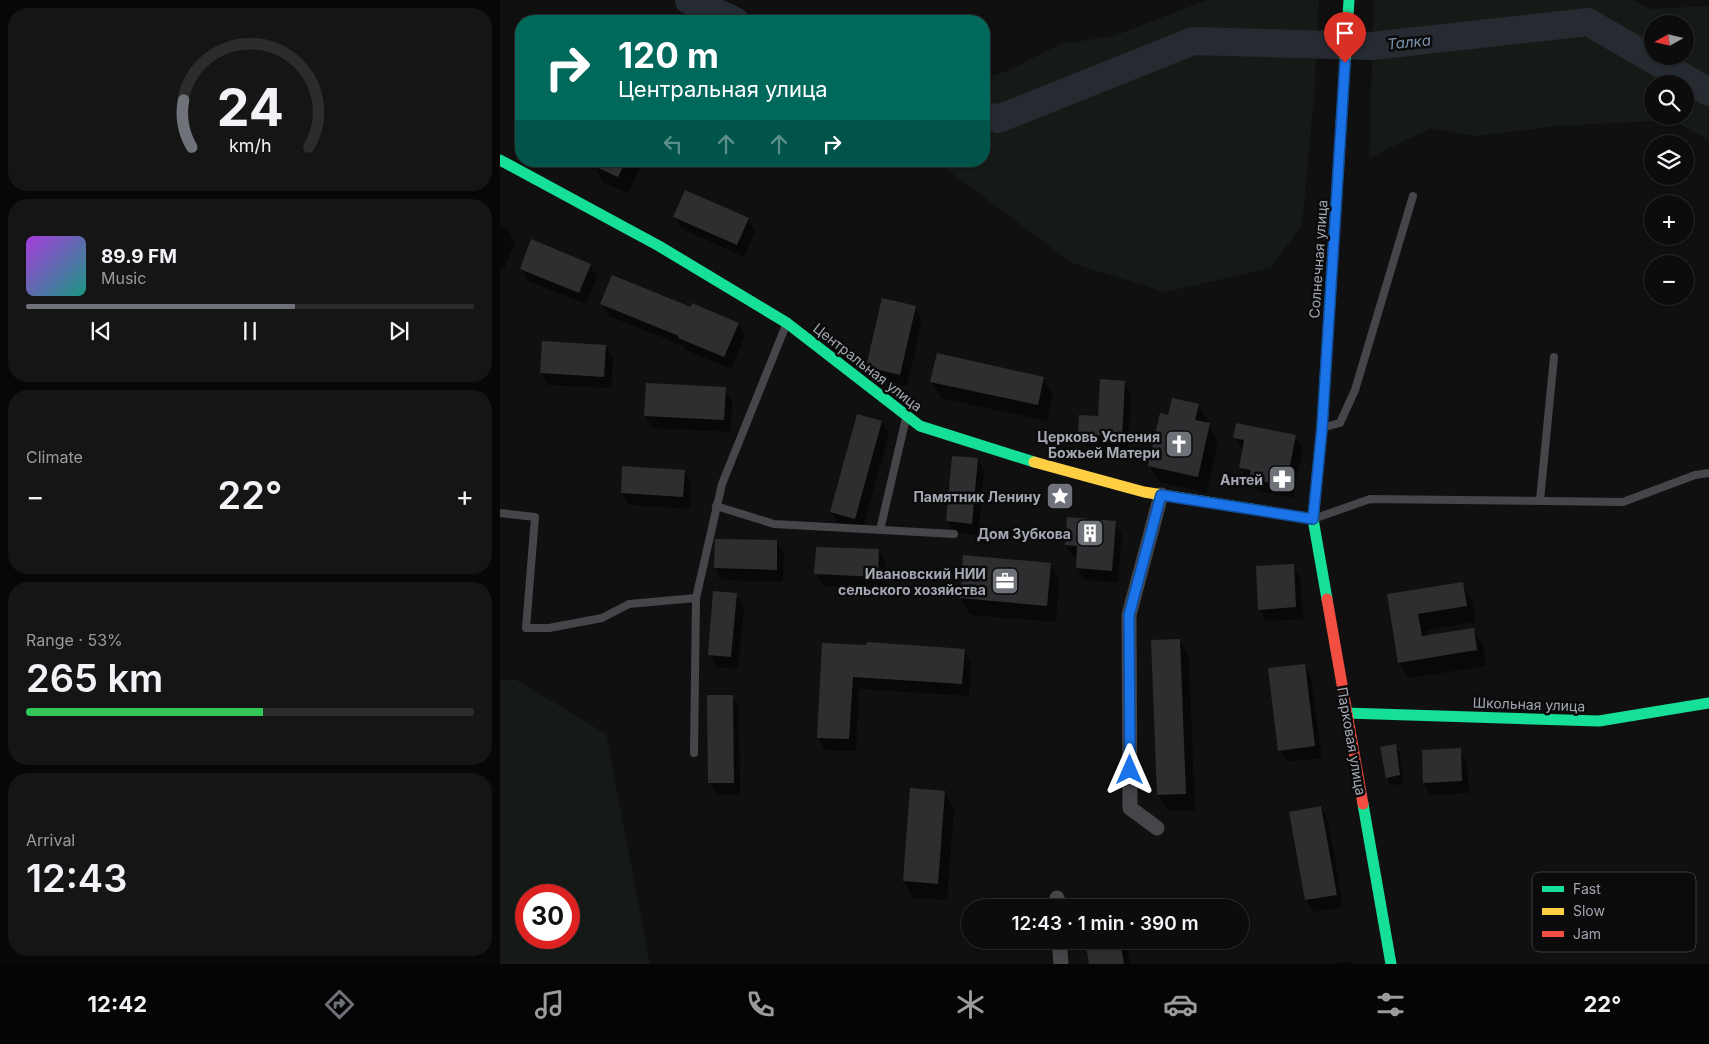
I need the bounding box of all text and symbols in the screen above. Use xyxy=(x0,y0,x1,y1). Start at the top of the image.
pin xyxy=(1324,12,1366,63)
north arrow xyxy=(1644,15,1694,65)
map controls xyxy=(1644,15,1694,305)
icon: arrive xyxy=(1331,19,1359,47)
water label: Талка xyxy=(1386,30,1432,54)
text: 120 m xyxy=(618,34,719,76)
icon: right xyxy=(535,35,600,100)
button: search xyxy=(1644,75,1694,125)
text: 24 xyxy=(216,76,284,139)
text: Центральная улица xyxy=(618,76,828,102)
icon: left xyxy=(659,130,687,158)
icon: ahead xyxy=(712,130,740,158)
icon: ahead xyxy=(765,130,793,158)
icon: right xyxy=(818,130,846,158)
text: km/h xyxy=(229,135,271,156)
button: layers xyxy=(1644,135,1694,185)
button: + xyxy=(1644,195,1694,245)
street label: Солнечная улица xyxy=(1305,199,1331,319)
text: 89.9 FM xyxy=(101,245,177,268)
button: − xyxy=(1644,255,1694,305)
text: Music xyxy=(101,268,146,288)
icon: previous xyxy=(87,317,115,345)
icon: pause xyxy=(236,317,264,345)
icon: next xyxy=(385,317,413,345)
street label: Центральная улица xyxy=(810,319,926,415)
place label: Церковь Успения Божьей Матери xyxy=(1037,428,1160,461)
church icon: Церковь Успения Божьей Матери xyxy=(1164,429,1194,459)
text: Climate xyxy=(26,447,83,467)
pharmacy icon: Антей xyxy=(1267,464,1297,494)
place label: Антей xyxy=(1220,471,1263,488)
text: 22° xyxy=(218,472,282,518)
text: − xyxy=(26,479,45,513)
text: + xyxy=(455,479,474,513)
place icon: Памятник Ленину xyxy=(1045,481,1075,511)
place label: Памятник Ленину xyxy=(913,488,1042,505)
building icon: Дом Зубкова xyxy=(1075,518,1105,548)
place label: Дом Зубкова xyxy=(977,525,1071,542)
place label: Ивановский НИИ сельского хозяйства xyxy=(838,565,986,598)
office icon: Ивановский НИИ сельского хозяйства xyxy=(990,566,1020,596)
text: Range · 53% xyxy=(26,630,123,650)
text: 265 km xyxy=(26,655,163,701)
street label: Парковая улица xyxy=(1334,685,1370,797)
street label: Школьная улица xyxy=(1472,694,1586,714)
position arrow xyxy=(1103,743,1155,795)
text: Arrival xyxy=(26,830,75,850)
text: 12:43 xyxy=(26,855,127,901)
legend xyxy=(1532,872,1696,952)
text: Fast xyxy=(1573,880,1601,897)
speed limit sign: 30 xyxy=(515,884,580,949)
text: Slow xyxy=(1573,902,1605,919)
text: 12:43 · 1 min · 390 m xyxy=(1011,912,1199,935)
text: Jam xyxy=(1573,925,1601,942)
icon: directions xyxy=(322,987,357,1022)
icon: music xyxy=(532,987,567,1022)
icon: phone xyxy=(743,987,778,1022)
icon: climate xyxy=(953,987,988,1022)
icon: car xyxy=(1163,987,1198,1022)
icon: filters xyxy=(1373,987,1408,1022)
text: 12:42 xyxy=(88,991,147,1017)
text: 22° xyxy=(1583,991,1621,1017)

